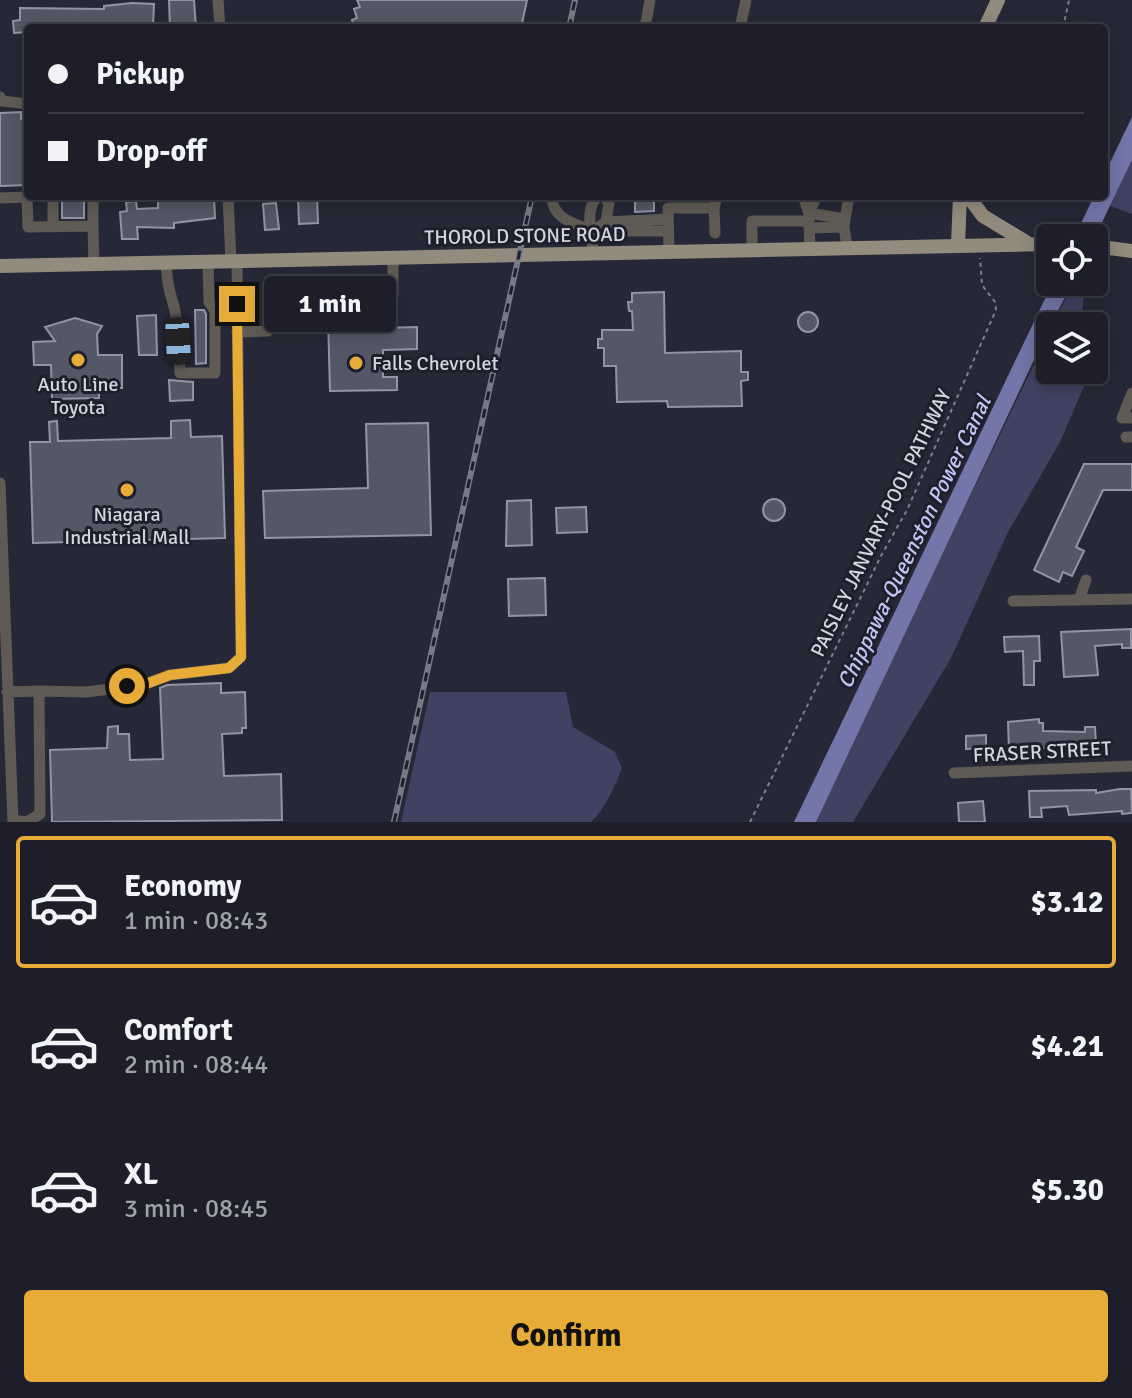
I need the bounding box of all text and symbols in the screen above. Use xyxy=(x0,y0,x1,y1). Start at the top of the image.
text: Pickup xyxy=(96,56,185,93)
text: Drop-off xyxy=(96,133,206,170)
street label: THOROLD STONE ROAD xyxy=(424,222,626,250)
map controls xyxy=(1036,224,1108,384)
button: locate xyxy=(1036,224,1108,296)
callout: 1 min xyxy=(265,276,397,332)
route end xyxy=(219,286,255,322)
text: 1 min xyxy=(299,288,361,320)
button: layers xyxy=(1036,312,1108,384)
car xyxy=(165,316,191,366)
marker: Auto Line Toyota xyxy=(69,351,87,369)
place label: Falls Chevrolet xyxy=(372,351,498,376)
marker: Falls Chevrolet xyxy=(347,354,365,372)
place label: Auto Line Toyota xyxy=(38,372,119,420)
street label: PAISLEY JANVARY-POOL PATHWAY xyxy=(805,385,957,661)
water label: Chippawa-Queenston Power Canal xyxy=(831,390,997,693)
marker: Niagara Industrial Mall xyxy=(118,481,136,499)
place label: Niagara Industrial Mall xyxy=(64,502,190,550)
route start xyxy=(109,668,145,704)
street label: FRASER STREET xyxy=(972,736,1112,768)
icon: car xyxy=(28,866,100,938)
text: Economy xyxy=(124,868,241,905)
text: $3.12 xyxy=(1031,884,1104,921)
text: 1 min · 08:43 xyxy=(124,905,268,937)
icon: car xyxy=(28,1010,100,1082)
text: Comfort xyxy=(124,1012,233,1049)
text: $4.21 xyxy=(1031,1028,1104,1065)
text: 2 min · 08:44 xyxy=(124,1049,268,1081)
icon: car xyxy=(28,1154,100,1226)
text: XL xyxy=(124,1156,158,1193)
text: $5.30 xyxy=(1031,1172,1104,1209)
text: 3 min · 08:45 xyxy=(124,1193,268,1225)
button: Confirm xyxy=(24,1290,1108,1382)

